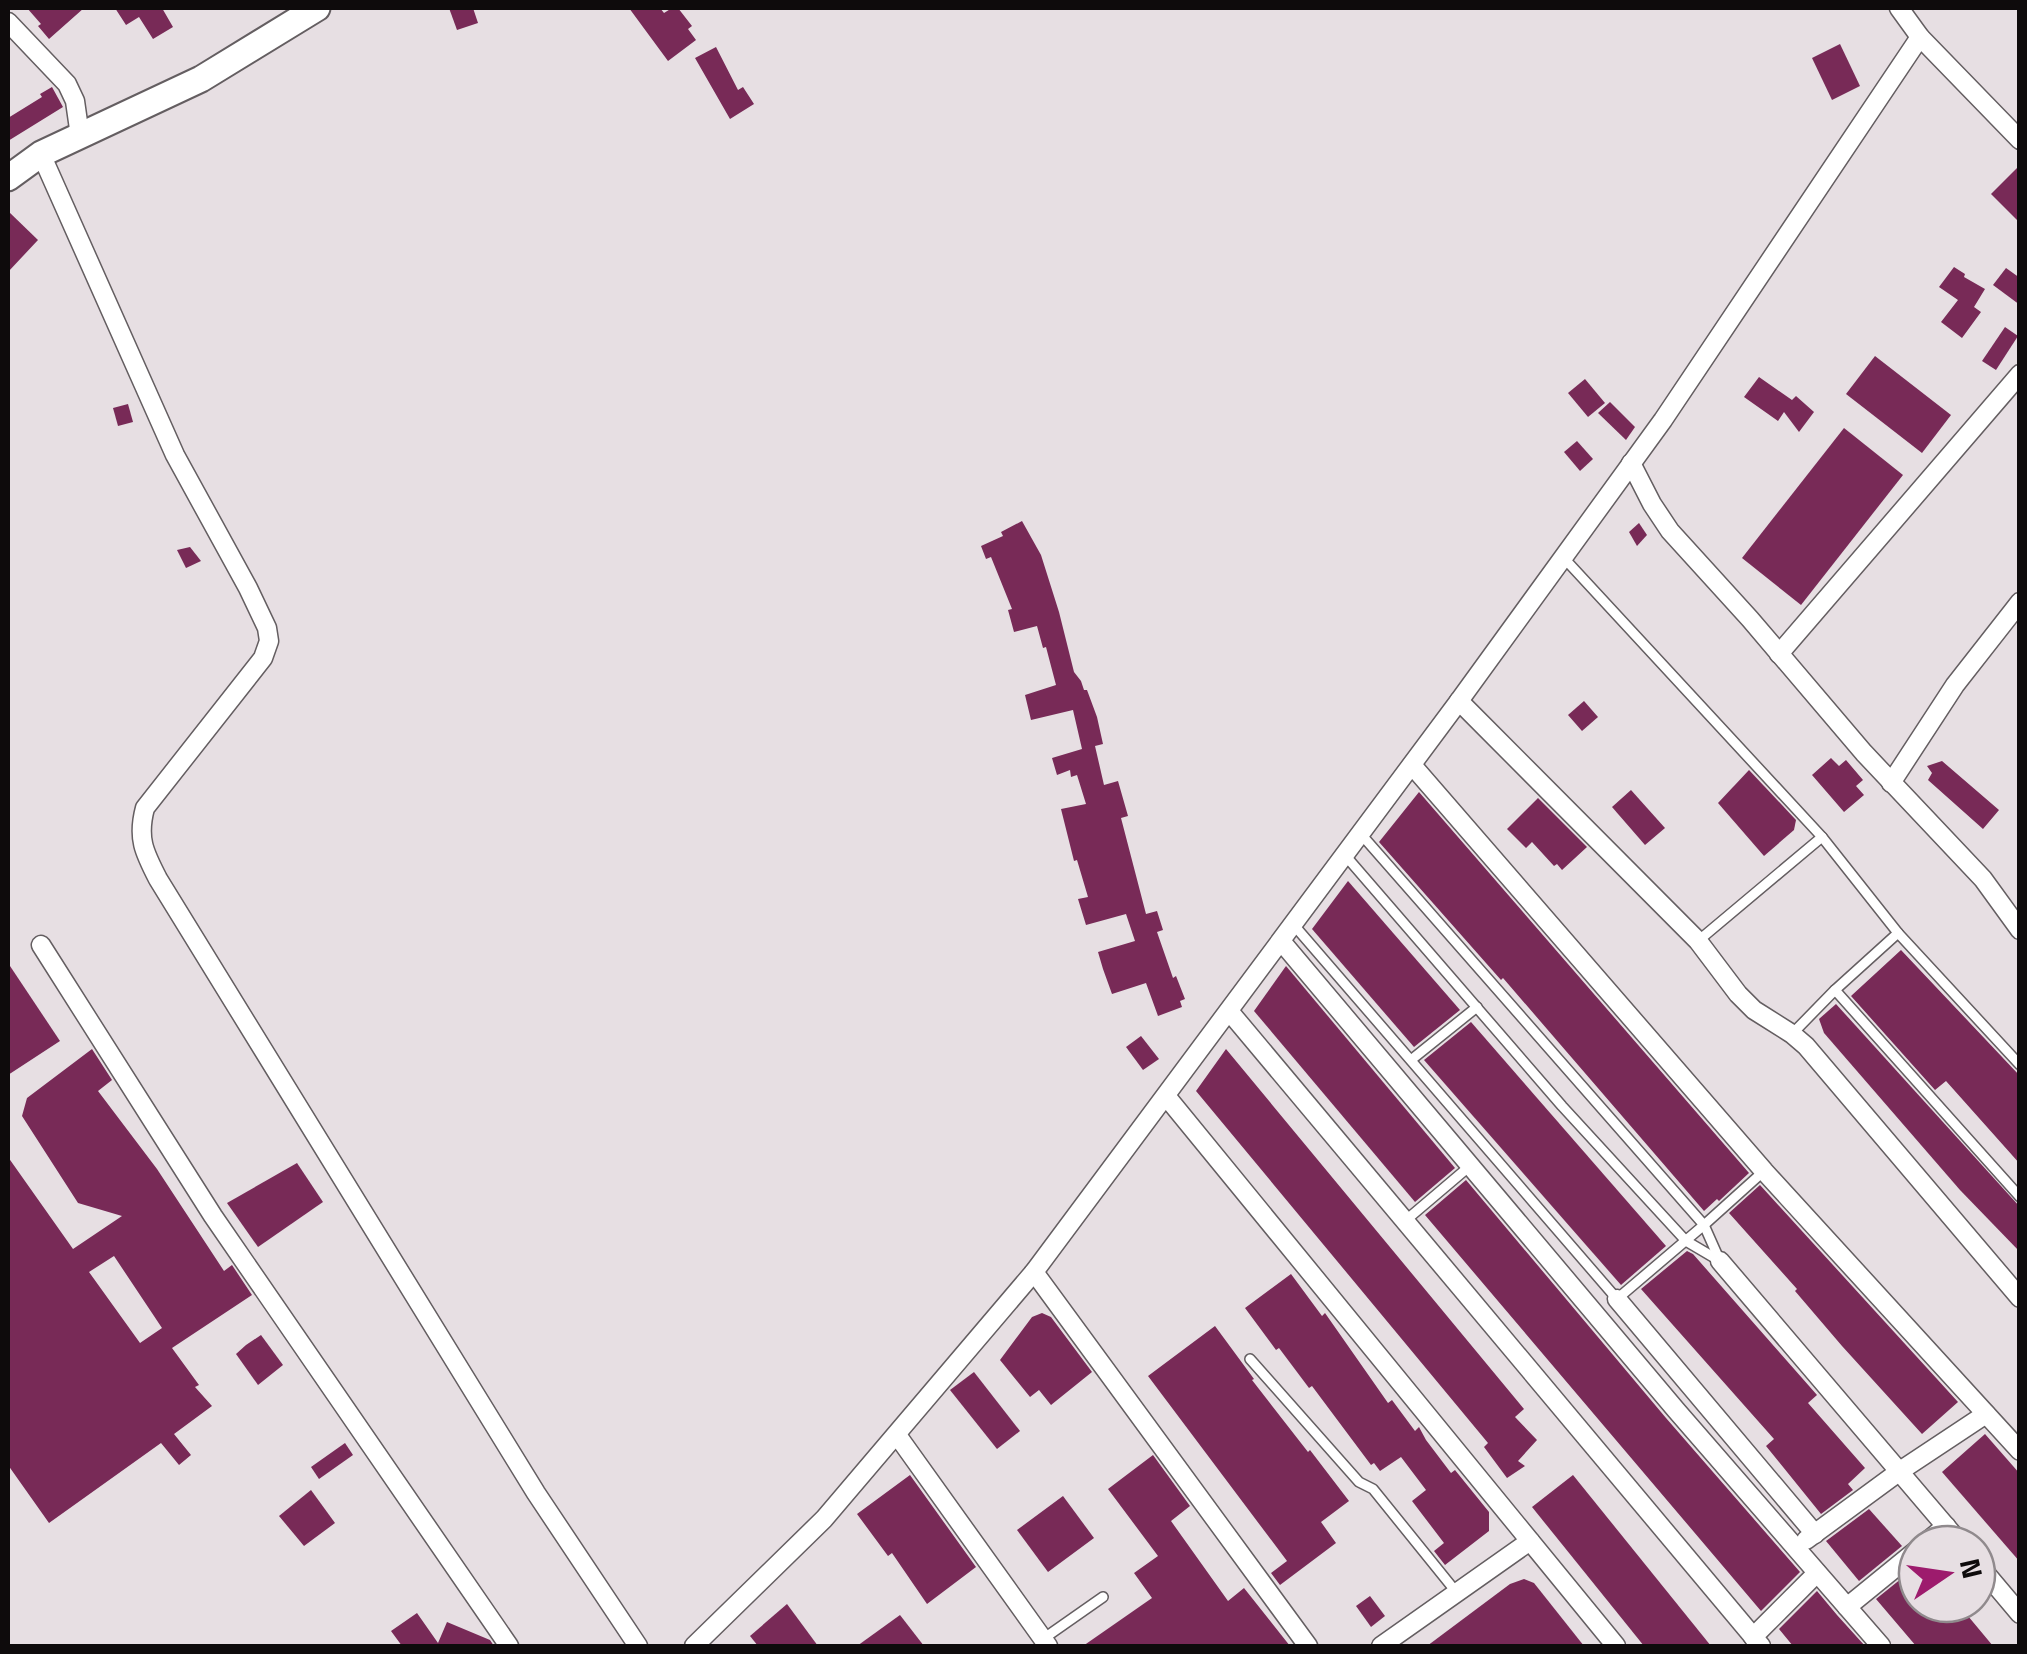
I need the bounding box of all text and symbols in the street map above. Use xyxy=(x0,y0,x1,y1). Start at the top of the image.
north arrow xyxy=(1897,1524,1997,1624)
text: N xyxy=(1949,1554,1995,1583)

